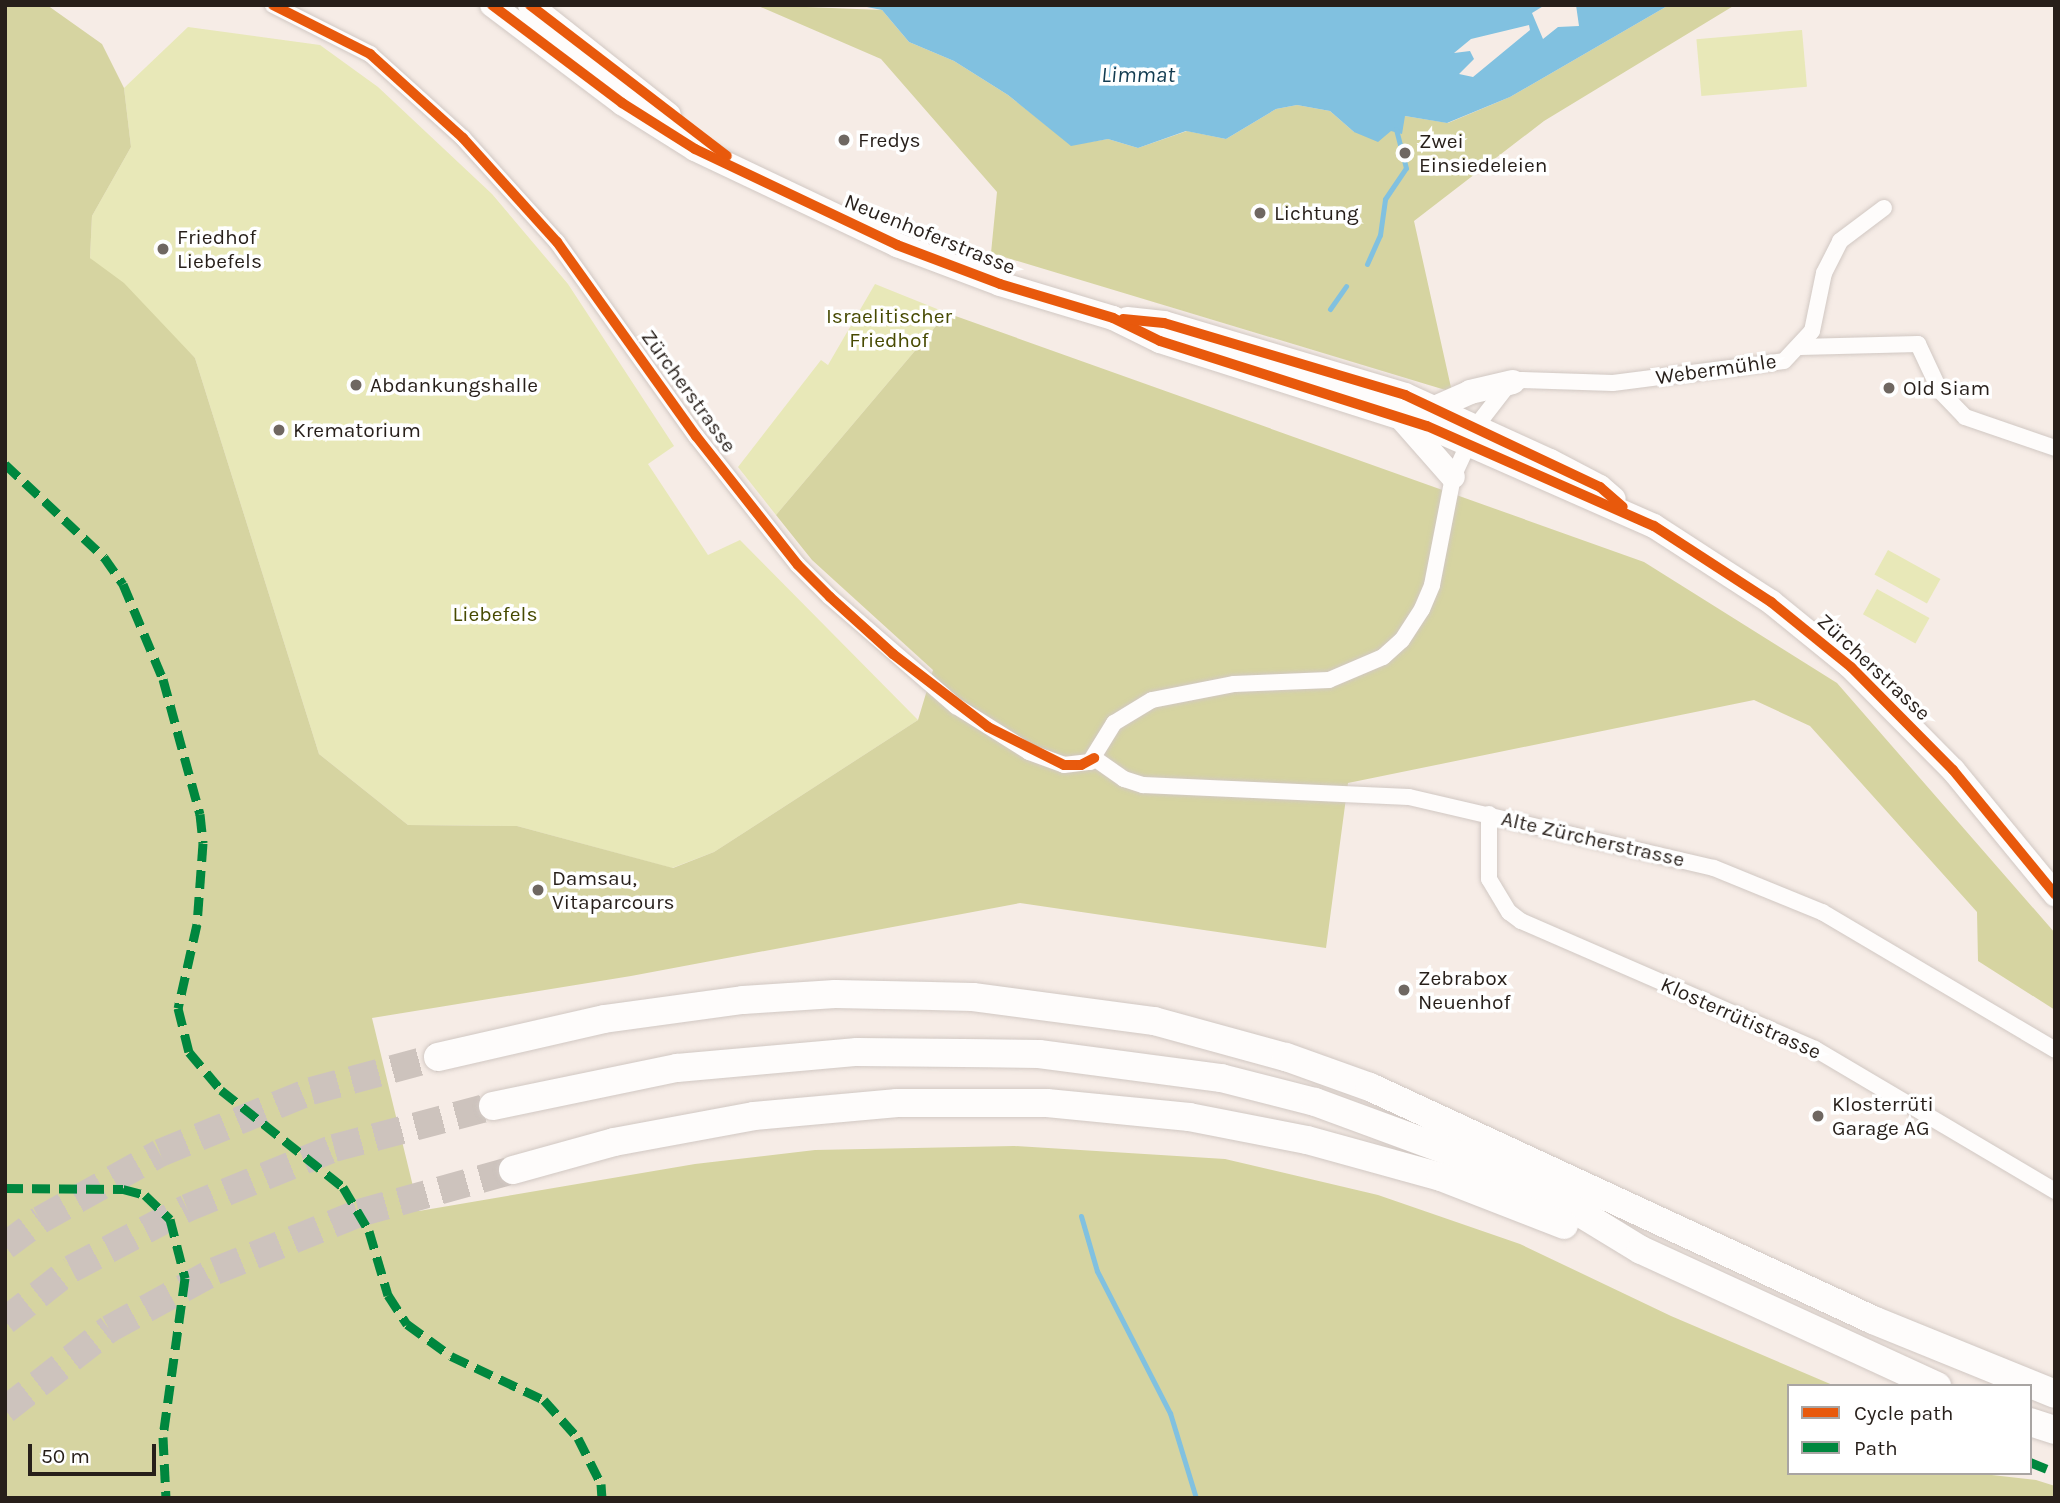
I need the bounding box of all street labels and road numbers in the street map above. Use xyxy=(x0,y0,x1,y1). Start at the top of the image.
street label: Neuenhoferstrasse xyxy=(841,188,1019,280)
street label: Zürcherstrasse xyxy=(636,325,742,457)
street label: Webermühle xyxy=(1654,348,1778,390)
street label: Zürcherstrasse xyxy=(1812,608,1936,726)
street label: Alte Zürcherstrasse xyxy=(1499,806,1687,872)
street label: Klosterrütistrasse xyxy=(1657,971,1825,1065)

